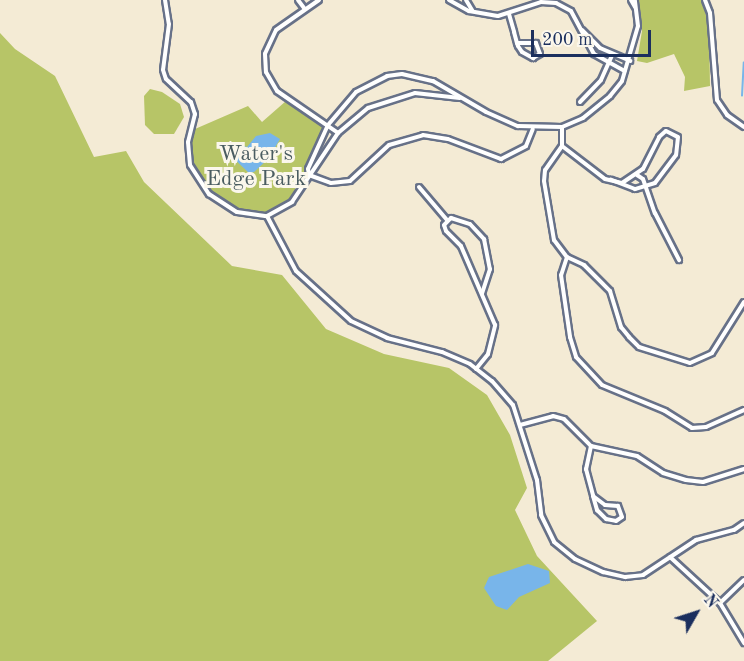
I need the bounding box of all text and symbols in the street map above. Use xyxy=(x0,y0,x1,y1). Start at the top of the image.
scale bar xyxy=(534,18,654,56)
text: 200 m xyxy=(542,31,593,49)
park label: Water's Edge Park xyxy=(206,141,306,192)
north arrow xyxy=(666,583,726,643)
text: N xyxy=(700,592,720,611)

